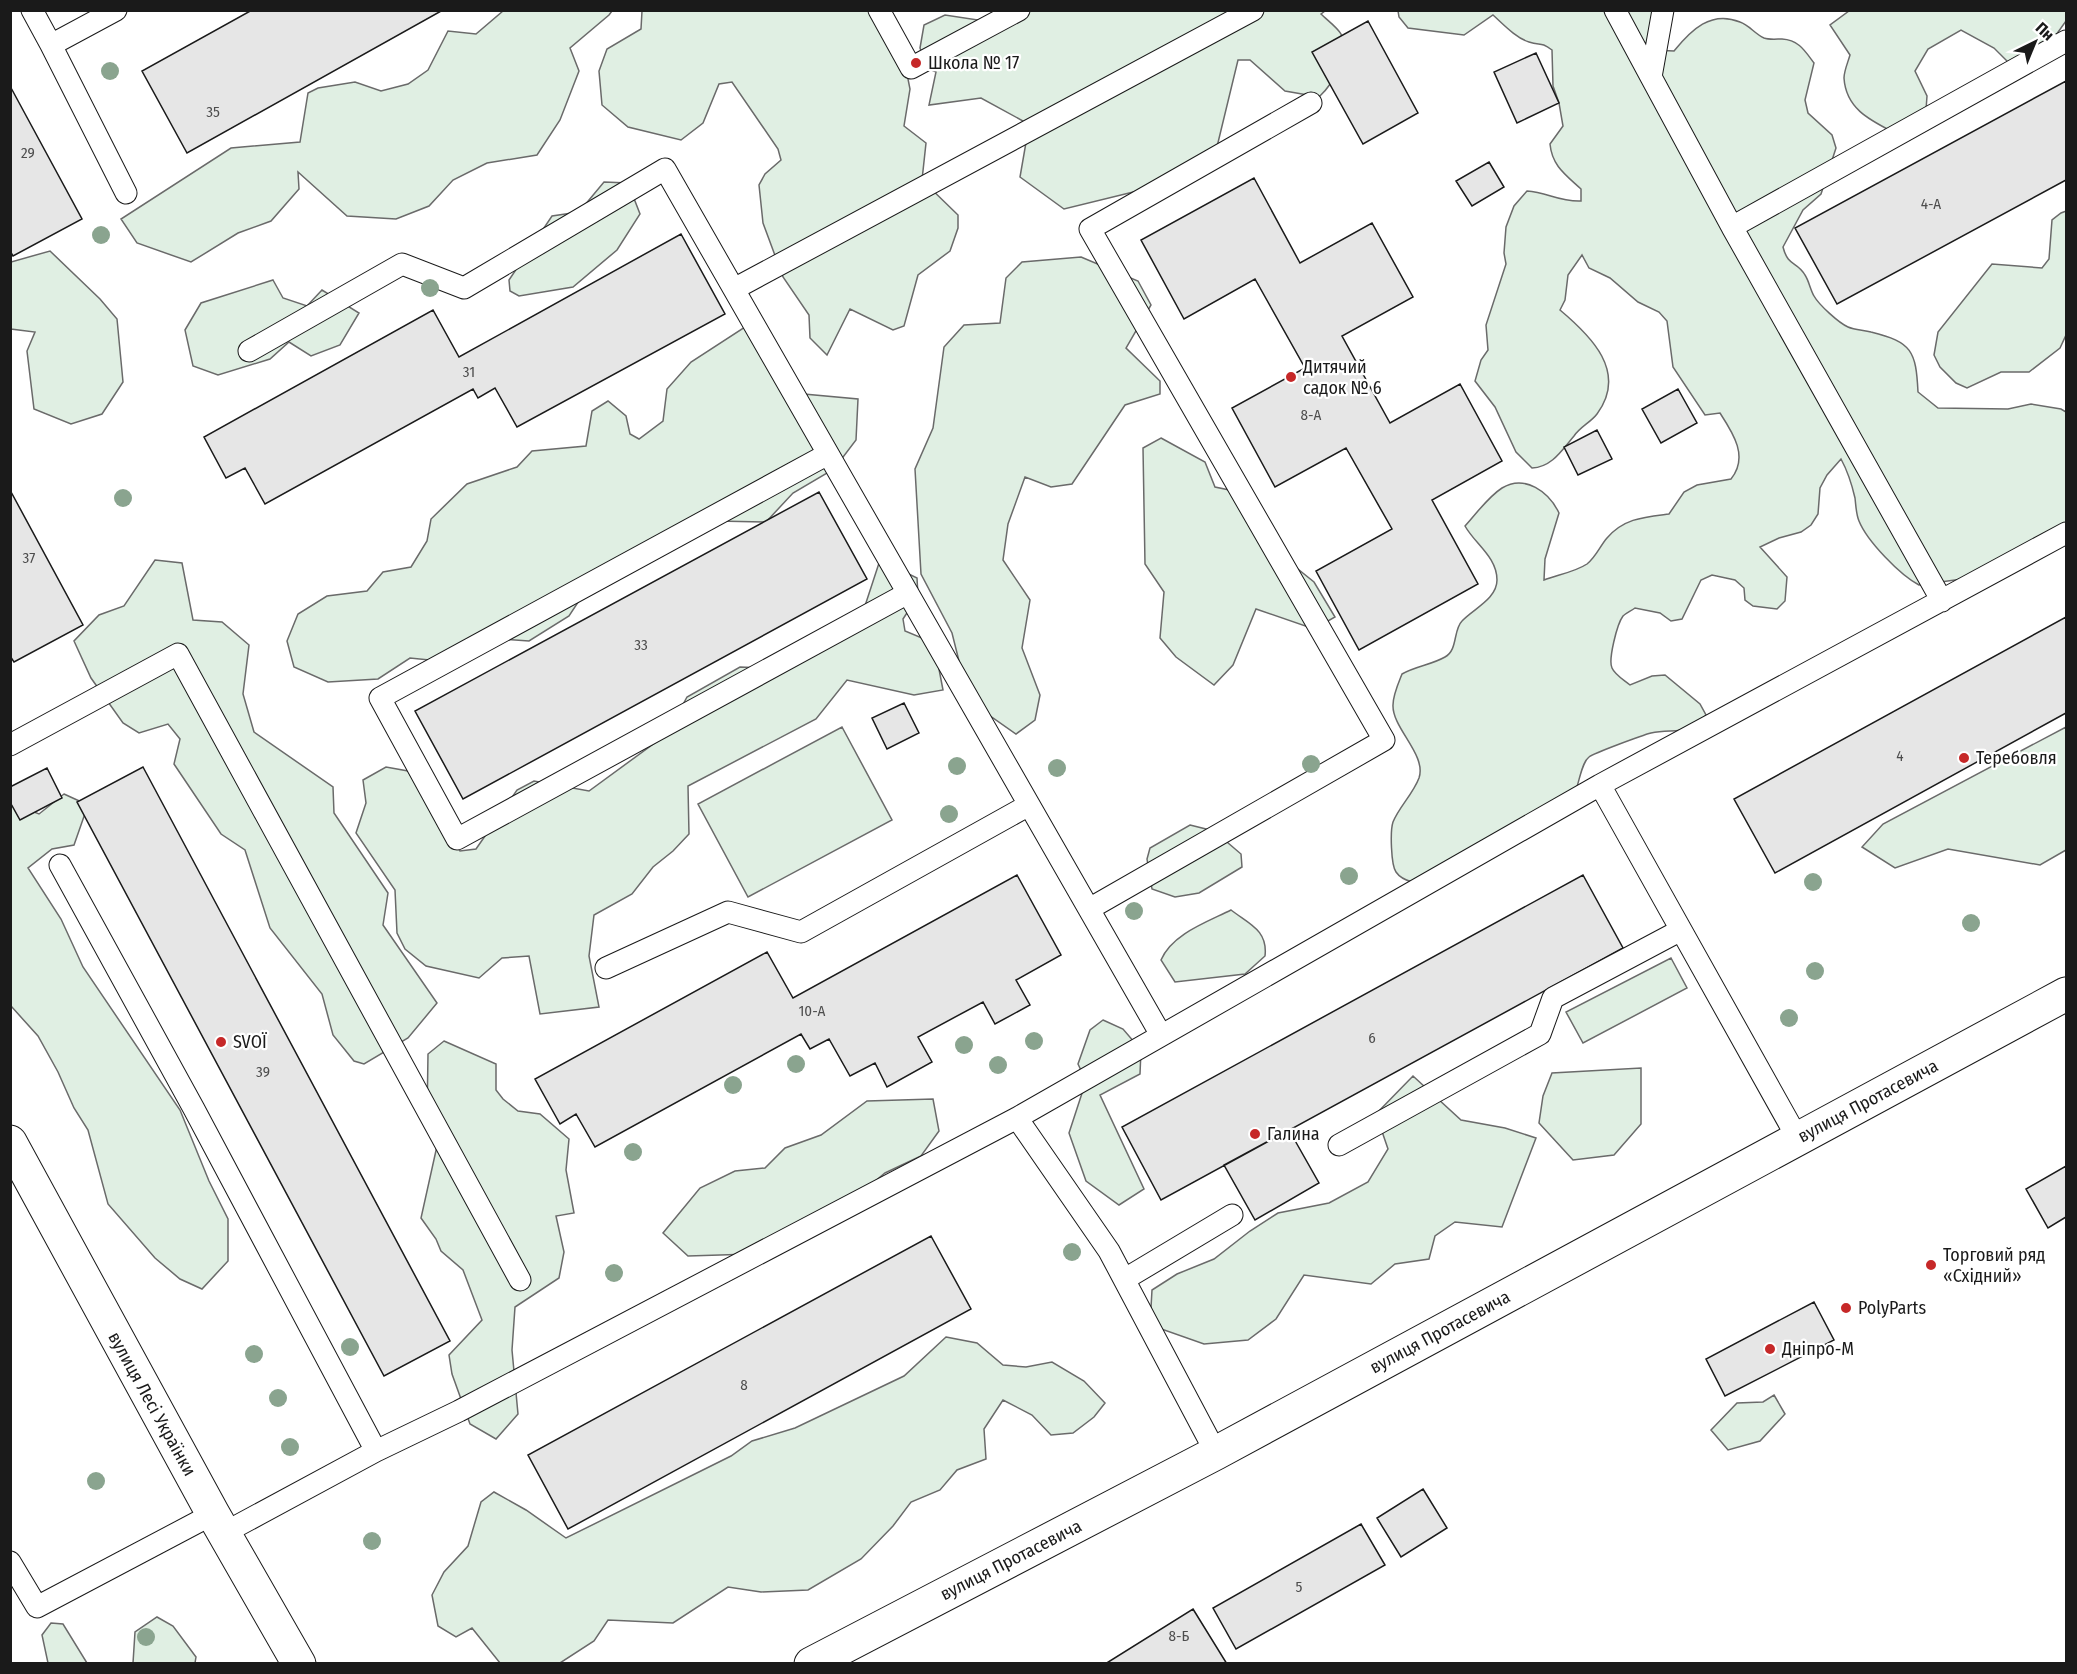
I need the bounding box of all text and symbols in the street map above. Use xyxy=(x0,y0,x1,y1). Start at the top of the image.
north arrow xyxy=(2005,12,2065,72)
text: Пн xyxy=(2032,18,2058,45)
place label: Школа № 17 xyxy=(928,52,1019,74)
marker: Школа № 17 xyxy=(909,56,923,70)
house number: 35 xyxy=(206,103,220,121)
house number: 29 xyxy=(21,144,35,162)
house number: 4-А xyxy=(1921,195,1941,213)
place label: Дитячий садок № 6 xyxy=(1302,356,1382,399)
house number: 31 xyxy=(463,363,475,381)
marker: Дитячий садок № 6 xyxy=(1284,370,1298,384)
house number: 8-А xyxy=(1301,406,1321,424)
house number: 37 xyxy=(23,549,35,567)
house number: 33 xyxy=(634,636,648,654)
house number: 4 xyxy=(1896,747,1904,765)
place label: Теребовля xyxy=(1976,747,2057,769)
marker: Теребовля xyxy=(1957,751,1971,765)
house number: 10-А xyxy=(799,1002,826,1020)
house number: 6 xyxy=(1368,1029,1376,1047)
place label: SVOЇ xyxy=(233,1031,268,1053)
marker: SVOЇ xyxy=(214,1035,228,1049)
street label: вулиця Протасевича xyxy=(1794,1055,1942,1147)
house number: 39 xyxy=(256,1063,270,1081)
place label: Галина xyxy=(1267,1123,1320,1145)
marker: Галина xyxy=(1248,1127,1262,1141)
place label: Торговий ряд «Східний» xyxy=(1943,1244,2045,1287)
marker: Торговий ряд «Східний» xyxy=(1924,1258,1938,1272)
street label: вулиця Протасевича xyxy=(1366,1286,1514,1378)
place label: PolyParts xyxy=(1858,1297,1926,1319)
marker: PolyParts xyxy=(1839,1301,1853,1315)
street label: вулиця Лесі Українки xyxy=(103,1328,201,1480)
place label: Дніпро-М xyxy=(1781,1338,1854,1360)
marker: Дніпро-М xyxy=(1763,1342,1777,1356)
house number: 8 xyxy=(740,1376,748,1394)
street label: вулиця Протасевича xyxy=(937,1515,1086,1605)
house number: 5 xyxy=(1296,1578,1303,1596)
house number: 8-Б xyxy=(1169,1627,1190,1645)

